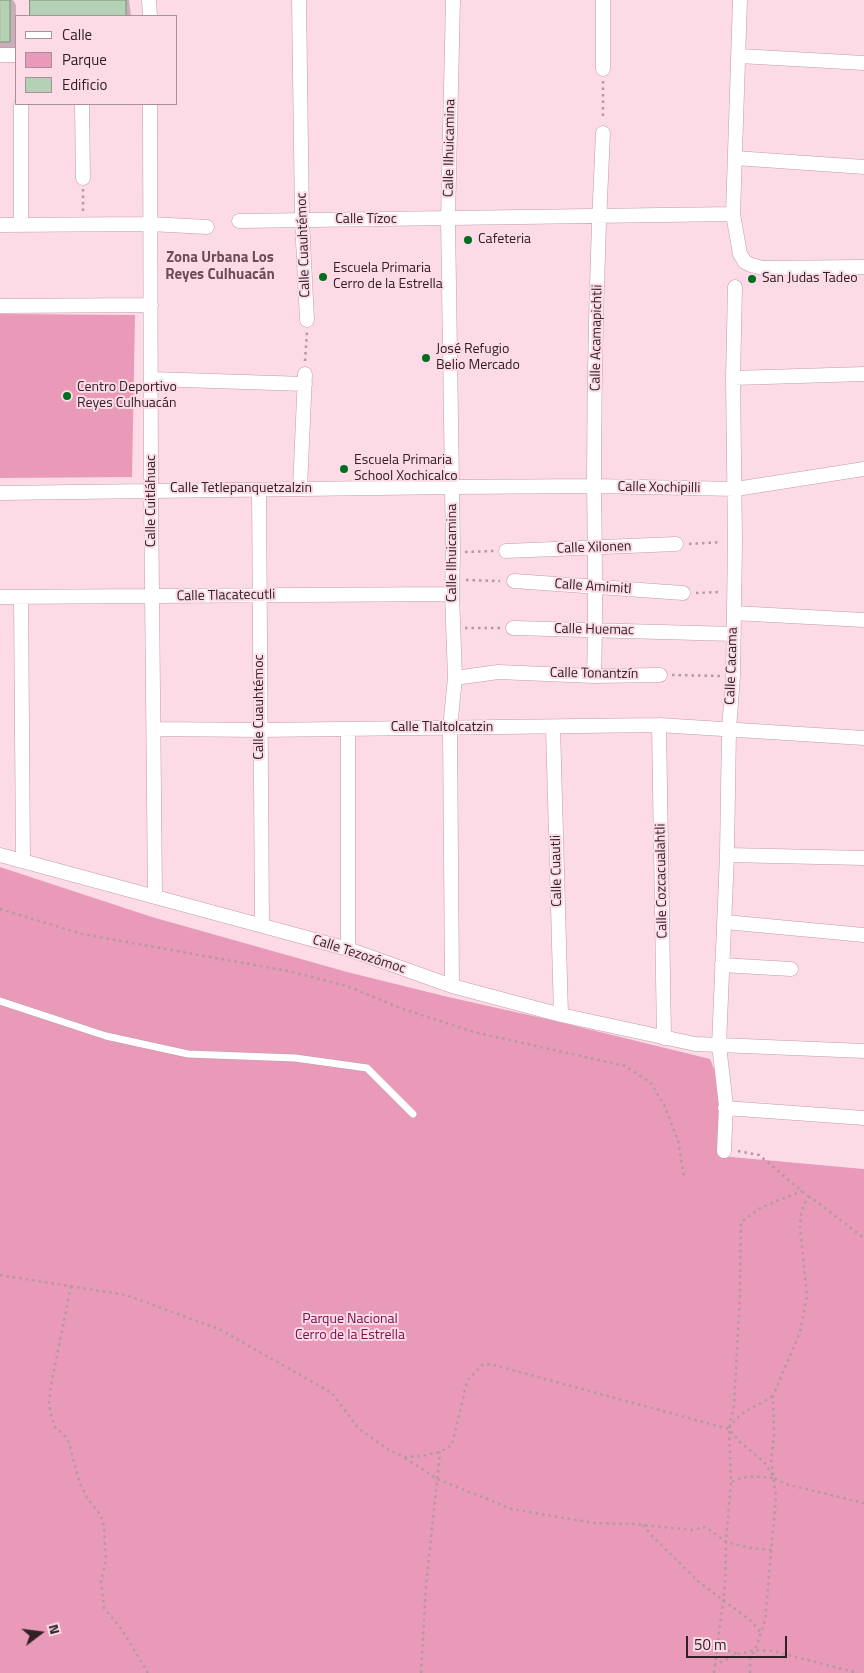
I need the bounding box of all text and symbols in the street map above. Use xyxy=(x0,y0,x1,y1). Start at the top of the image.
legend xyxy=(15,15,178,105)
text: Calle xyxy=(62,23,92,46)
text: Parque xyxy=(62,48,107,71)
text: Edificio xyxy=(62,73,107,96)
street label: Calle Ilhuicamina xyxy=(441,99,459,197)
street label: Calle Cuauhtémoc xyxy=(294,192,314,298)
street label: Calle Tízoc xyxy=(335,212,397,228)
place label: Cafeteria xyxy=(478,232,531,248)
marker: Cafeteria xyxy=(462,234,474,246)
district label: Zona Urbana Los Reyes Culhuacán xyxy=(165,249,275,284)
place label: Escuela Primaria Cerro de la Estrella xyxy=(333,261,443,294)
marker: Escuela Primaria Cerro de la Estrella xyxy=(317,271,329,283)
place label: San Judas Tadeo xyxy=(762,271,858,287)
marker: San Judas Tadeo xyxy=(746,273,758,285)
street label: Calle Acamapichtli xyxy=(588,285,606,391)
place label: José Refugio Belio Mercado xyxy=(436,342,520,374)
marker: José Refugio Belio Mercado xyxy=(420,352,432,364)
place label: Centro Deportivo Reyes Culhuacán xyxy=(77,380,177,412)
marker: Centro Deportivo Reyes Culhuacán xyxy=(61,390,73,402)
place label: Escuela Primaria School Xochicalco xyxy=(354,453,458,486)
street label: Calle Cuitláhuac xyxy=(144,455,160,547)
marker: Escuela Primaria School Xochicalco xyxy=(338,463,350,475)
street label: Calle Xochipilli xyxy=(617,479,701,497)
street label: Calle Tetlepanquetzalzin xyxy=(170,481,312,497)
street label: Calle Ilhuicamina xyxy=(445,504,461,602)
street label: Calle Xilonen xyxy=(556,538,632,558)
street label: Calle Amimitl xyxy=(554,576,632,598)
street label: Calle Tlacatecutli xyxy=(177,587,275,605)
street label: Calle Huemac xyxy=(554,621,634,639)
street label: Calle Cacama xyxy=(722,627,742,705)
street label: Calle Cuauhtémoc xyxy=(252,654,268,760)
street label: Calle Tonantzín xyxy=(550,665,638,683)
street label: Calle Tlaltolcatzin xyxy=(391,720,493,736)
street label: Calle Cozcacualahtli xyxy=(653,823,671,939)
street label: Calle Cuautli xyxy=(548,835,566,907)
street label: Calle Tezozómoc xyxy=(310,932,408,978)
park label: Parque Nacional Cerro de la Estrella xyxy=(295,1312,405,1344)
north arrow xyxy=(15,1608,65,1658)
text: N xyxy=(44,1622,66,1636)
scale bar xyxy=(689,1626,790,1658)
text: 50 m xyxy=(694,1633,727,1656)

